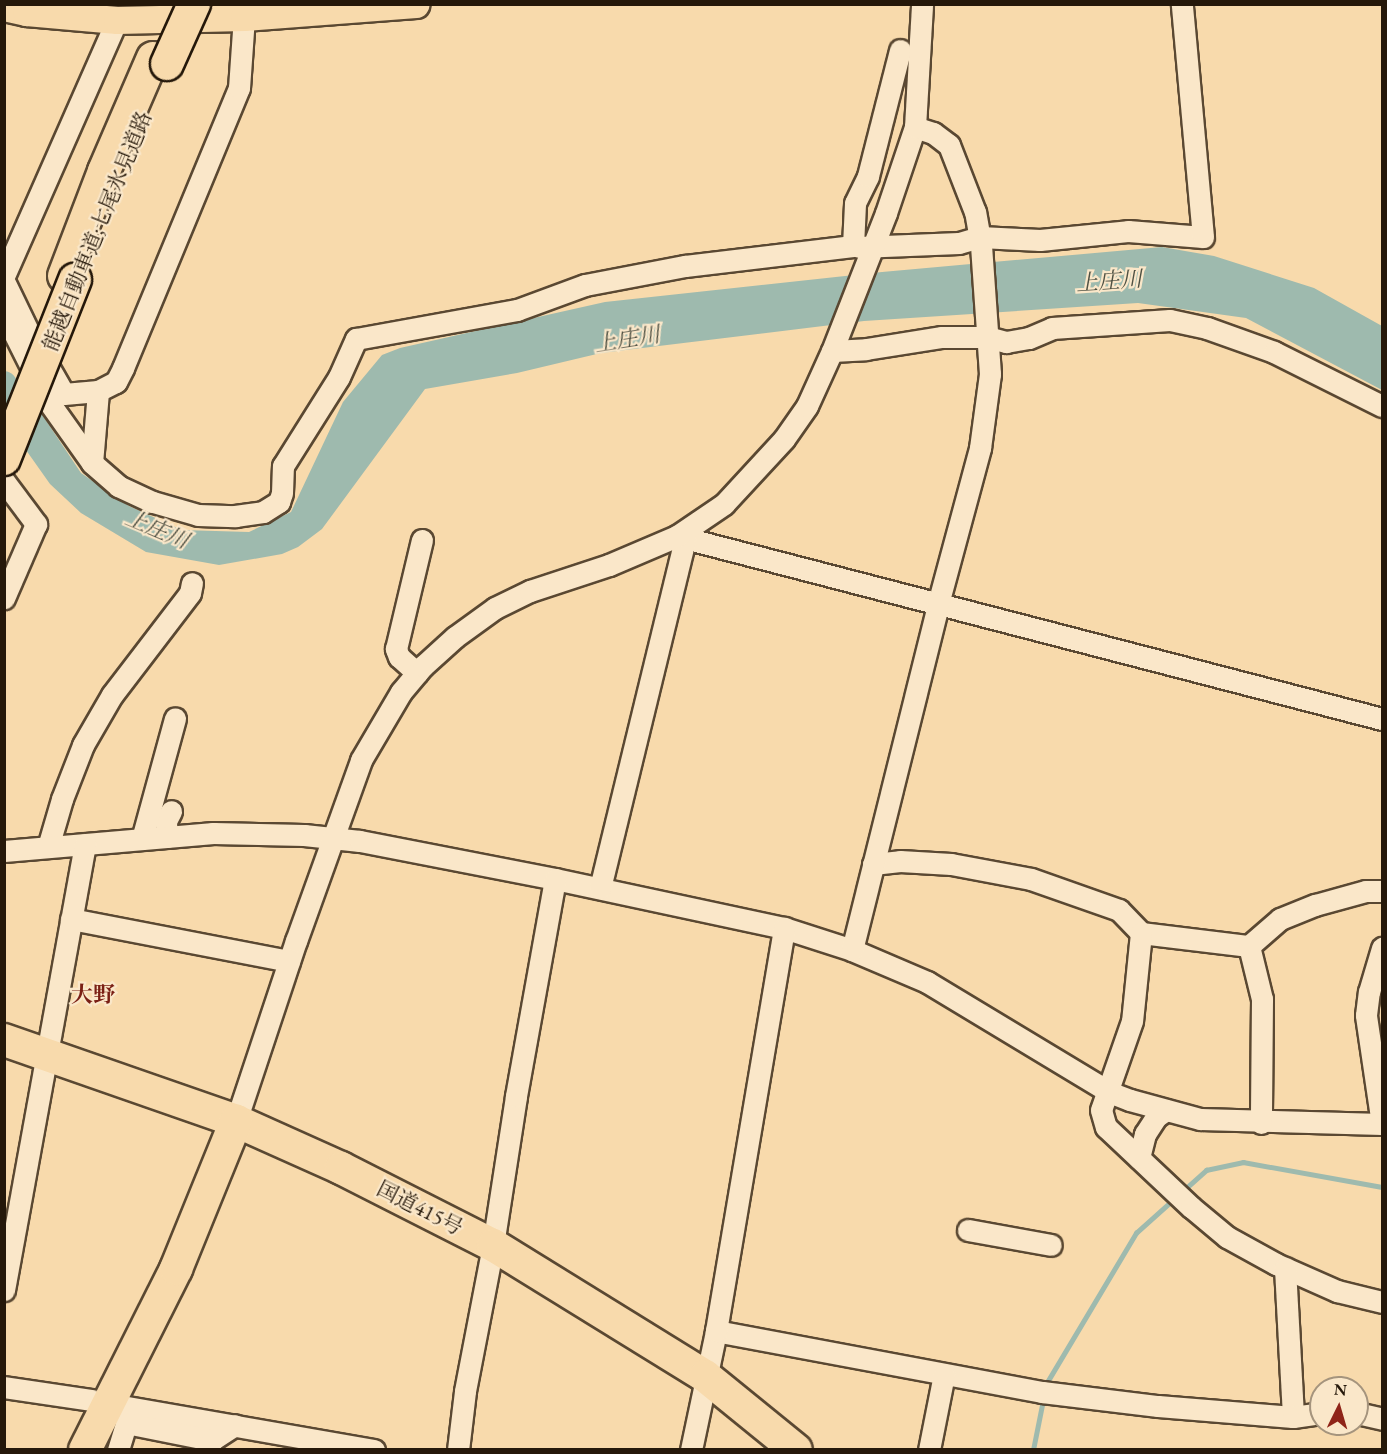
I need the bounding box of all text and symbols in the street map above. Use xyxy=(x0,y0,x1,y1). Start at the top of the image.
street label: 能越自動車道;七尾氷見道路 xyxy=(37,107,157,355)
water label: 上庄川 xyxy=(1075,266,1143,296)
water label: 上庄川 xyxy=(592,321,662,357)
water label: 上庄川 xyxy=(121,504,193,554)
district label: 大野 xyxy=(71,982,115,1008)
street label: 国道415号 xyxy=(373,1176,467,1240)
north arrow xyxy=(1309,1376,1369,1436)
text: N xyxy=(1333,1379,1348,1401)

